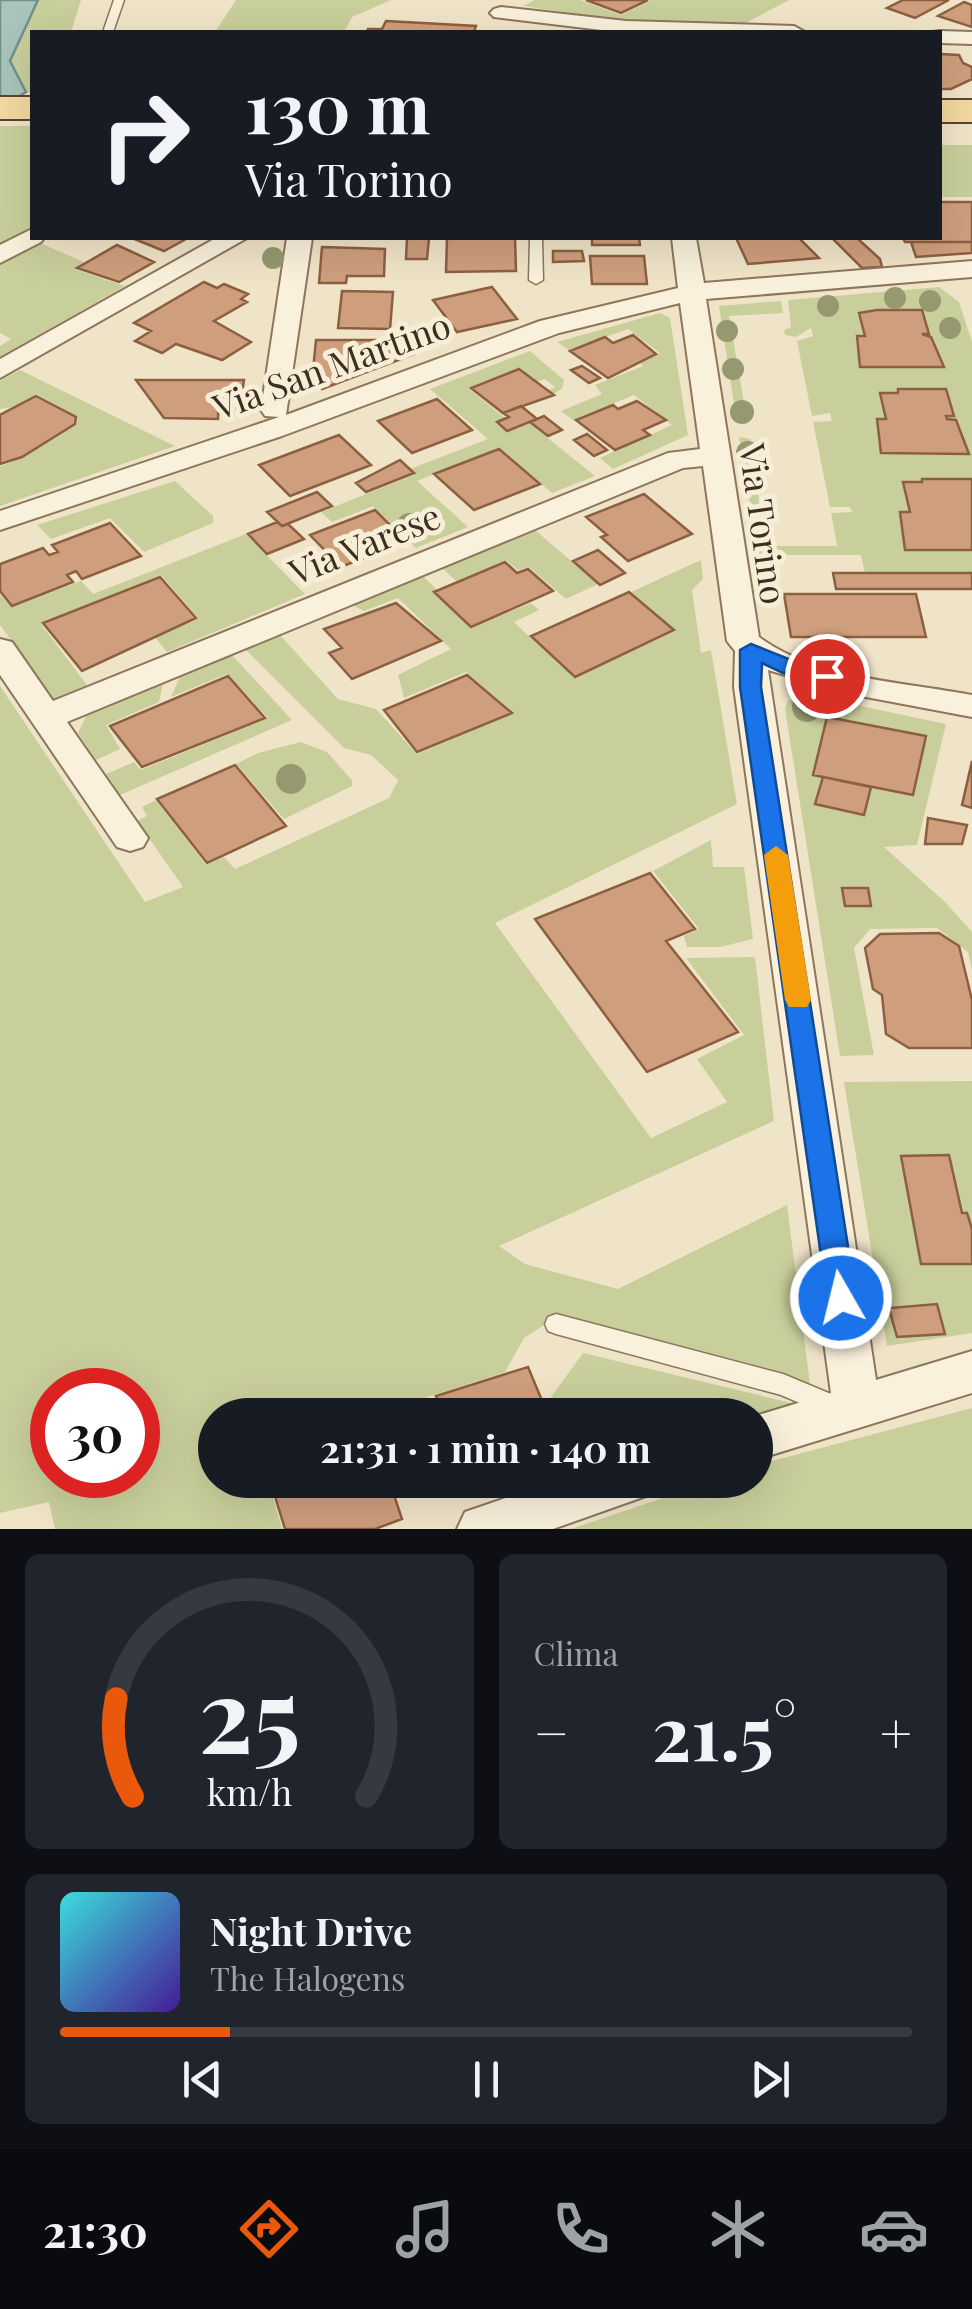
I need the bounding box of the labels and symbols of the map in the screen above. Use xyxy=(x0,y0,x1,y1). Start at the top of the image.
street label: Via San Martino xyxy=(205,300,456,430)
street label: Via Torino xyxy=(730,439,799,607)
street label: Via Varese xyxy=(281,491,447,595)
pin xyxy=(785,634,870,719)
position arrow xyxy=(789,1246,893,1350)
speed limit sign: 30 xyxy=(30,1368,160,1498)

